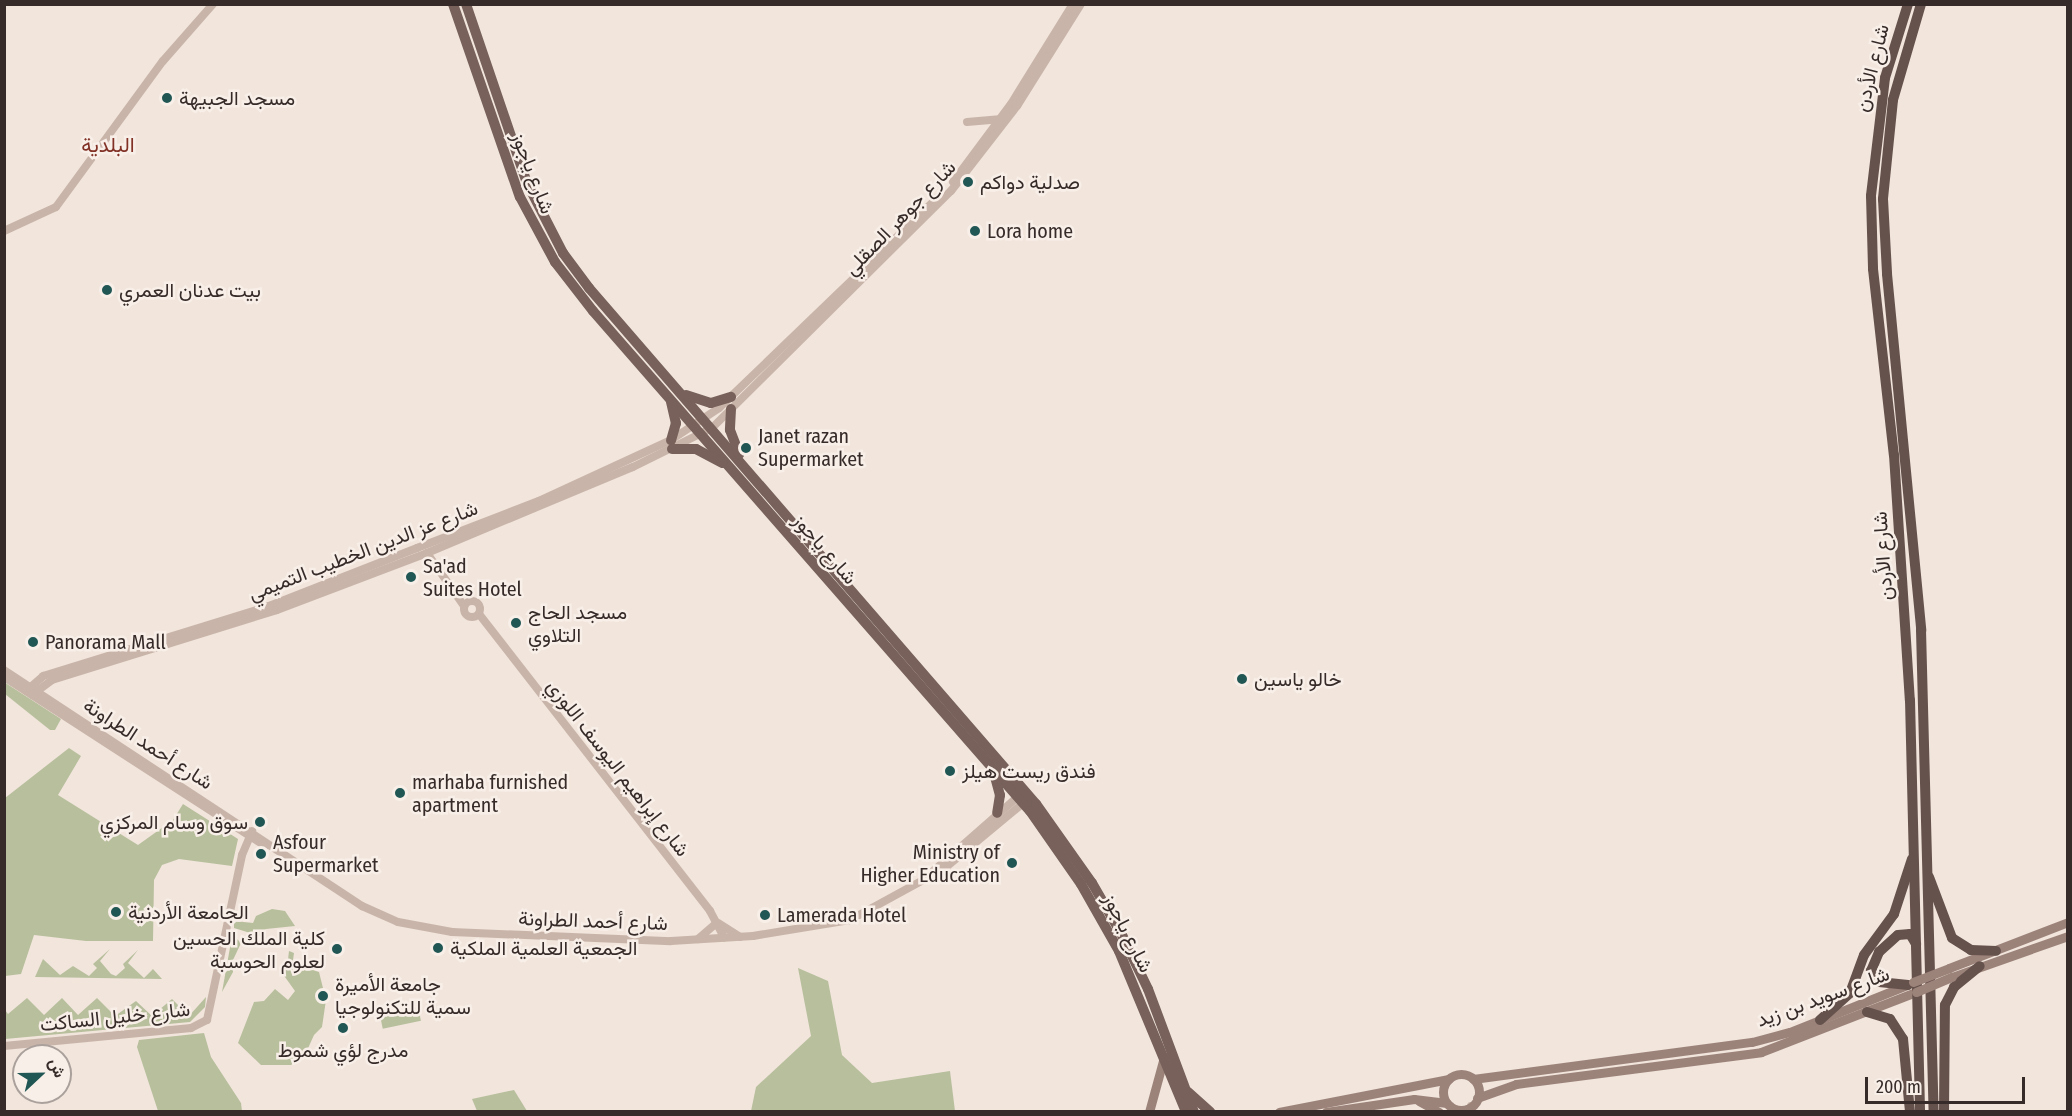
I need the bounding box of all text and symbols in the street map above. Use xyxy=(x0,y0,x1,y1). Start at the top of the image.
street label: شارع الأردن xyxy=(1850,22,1894,114)
place label: مسجد الجبيهة xyxy=(179,86,295,110)
marker: مسجد الجبيهة xyxy=(160,91,174,105)
street label: شارع ياجوز xyxy=(506,129,560,217)
district label: البلدية xyxy=(81,132,135,158)
street label: شارع جوهر الصقلي xyxy=(839,156,961,280)
place label: صدلية دواكم xyxy=(980,170,1080,194)
marker: صدلية دواكم xyxy=(961,175,975,189)
place label: Lora home xyxy=(987,219,1073,243)
marker: Lora home xyxy=(968,224,982,238)
place label: بيت عدنان العمري xyxy=(119,278,261,302)
marker: بيت عدنان العمري xyxy=(100,283,114,297)
place label: Janet razan Supermarket xyxy=(758,424,864,471)
marker: Janet razan Supermarket xyxy=(739,441,753,455)
street label: شارع عز الدين الخطيب التميمي xyxy=(245,496,481,606)
street label: شارع ياجوز xyxy=(788,509,862,589)
street label: شارع الأردن xyxy=(1868,511,1898,601)
place label: Sa'ad Suites Hotel xyxy=(423,554,522,601)
marker: Sa'ad Suites Hotel xyxy=(404,570,418,584)
place label: مسجد الحاج التلاوي xyxy=(528,600,627,647)
marker: مسجد الحاج التلاوي xyxy=(509,616,523,630)
place label: Panorama Mall xyxy=(45,630,166,654)
marker: Panorama Mall xyxy=(26,635,40,649)
place label: خالو ياسين xyxy=(1254,667,1342,691)
marker: خالو ياسين xyxy=(1235,672,1249,686)
street label: شارع إبراهيم اليوسف اللوزي xyxy=(541,675,695,861)
street label: شارع أحمد الطراونة xyxy=(79,693,217,795)
place label: فندق ريست هيلز xyxy=(962,759,1096,783)
marker: فندق ريست هيلز xyxy=(943,764,957,778)
place label: marhaba furnished apartment xyxy=(412,770,568,817)
marker: marhaba furnished apartment xyxy=(393,786,407,800)
place label: سوق وسام المركزي xyxy=(100,810,248,834)
marker: سوق وسام المركزي xyxy=(253,815,267,829)
place label: Asfour Supermarket xyxy=(273,831,379,878)
place label: Ministry of Higher Education xyxy=(860,840,1000,887)
marker: Asfour Supermarket xyxy=(254,847,268,861)
marker: Ministry of Higher Education xyxy=(1005,856,1019,870)
street label: شارع ياجوز xyxy=(1098,889,1158,977)
place label: الجامعة الأردنية xyxy=(128,900,249,924)
place label: Lamerada Hotel xyxy=(777,903,906,927)
marker: الجامعة الأردنية xyxy=(109,905,123,919)
street label: شارع أحمد الطراونة xyxy=(518,906,668,936)
marker: Lamerada Hotel xyxy=(758,908,772,922)
place label: كلية الملك الحسين لعلوم الحوسبة xyxy=(173,926,325,973)
place label: الجمعية العلمية الملكية xyxy=(450,936,637,960)
marker: الجمعية العلمية الملكية xyxy=(431,941,445,955)
marker: كلية الملك الحسين لعلوم الحوسبة xyxy=(330,942,344,956)
street label: شارع سويد بن زيد xyxy=(1753,962,1893,1032)
place label: جامعة الأميرة سمية للتكنولوجيا xyxy=(335,972,471,1019)
marker: جامعة الأميرة سمية للتكنولوجيا xyxy=(316,989,330,1003)
street label: شارع خليل الساكت xyxy=(39,997,191,1037)
marker: مدرج لؤي شموط xyxy=(336,1021,350,1035)
place label: مدرج لؤي شموط xyxy=(278,1038,408,1062)
north arrow xyxy=(12,1044,72,1104)
text: ش xyxy=(45,1055,70,1080)
scale bar xyxy=(1868,1065,2028,1103)
text: 200 m xyxy=(1876,1076,1921,1098)

